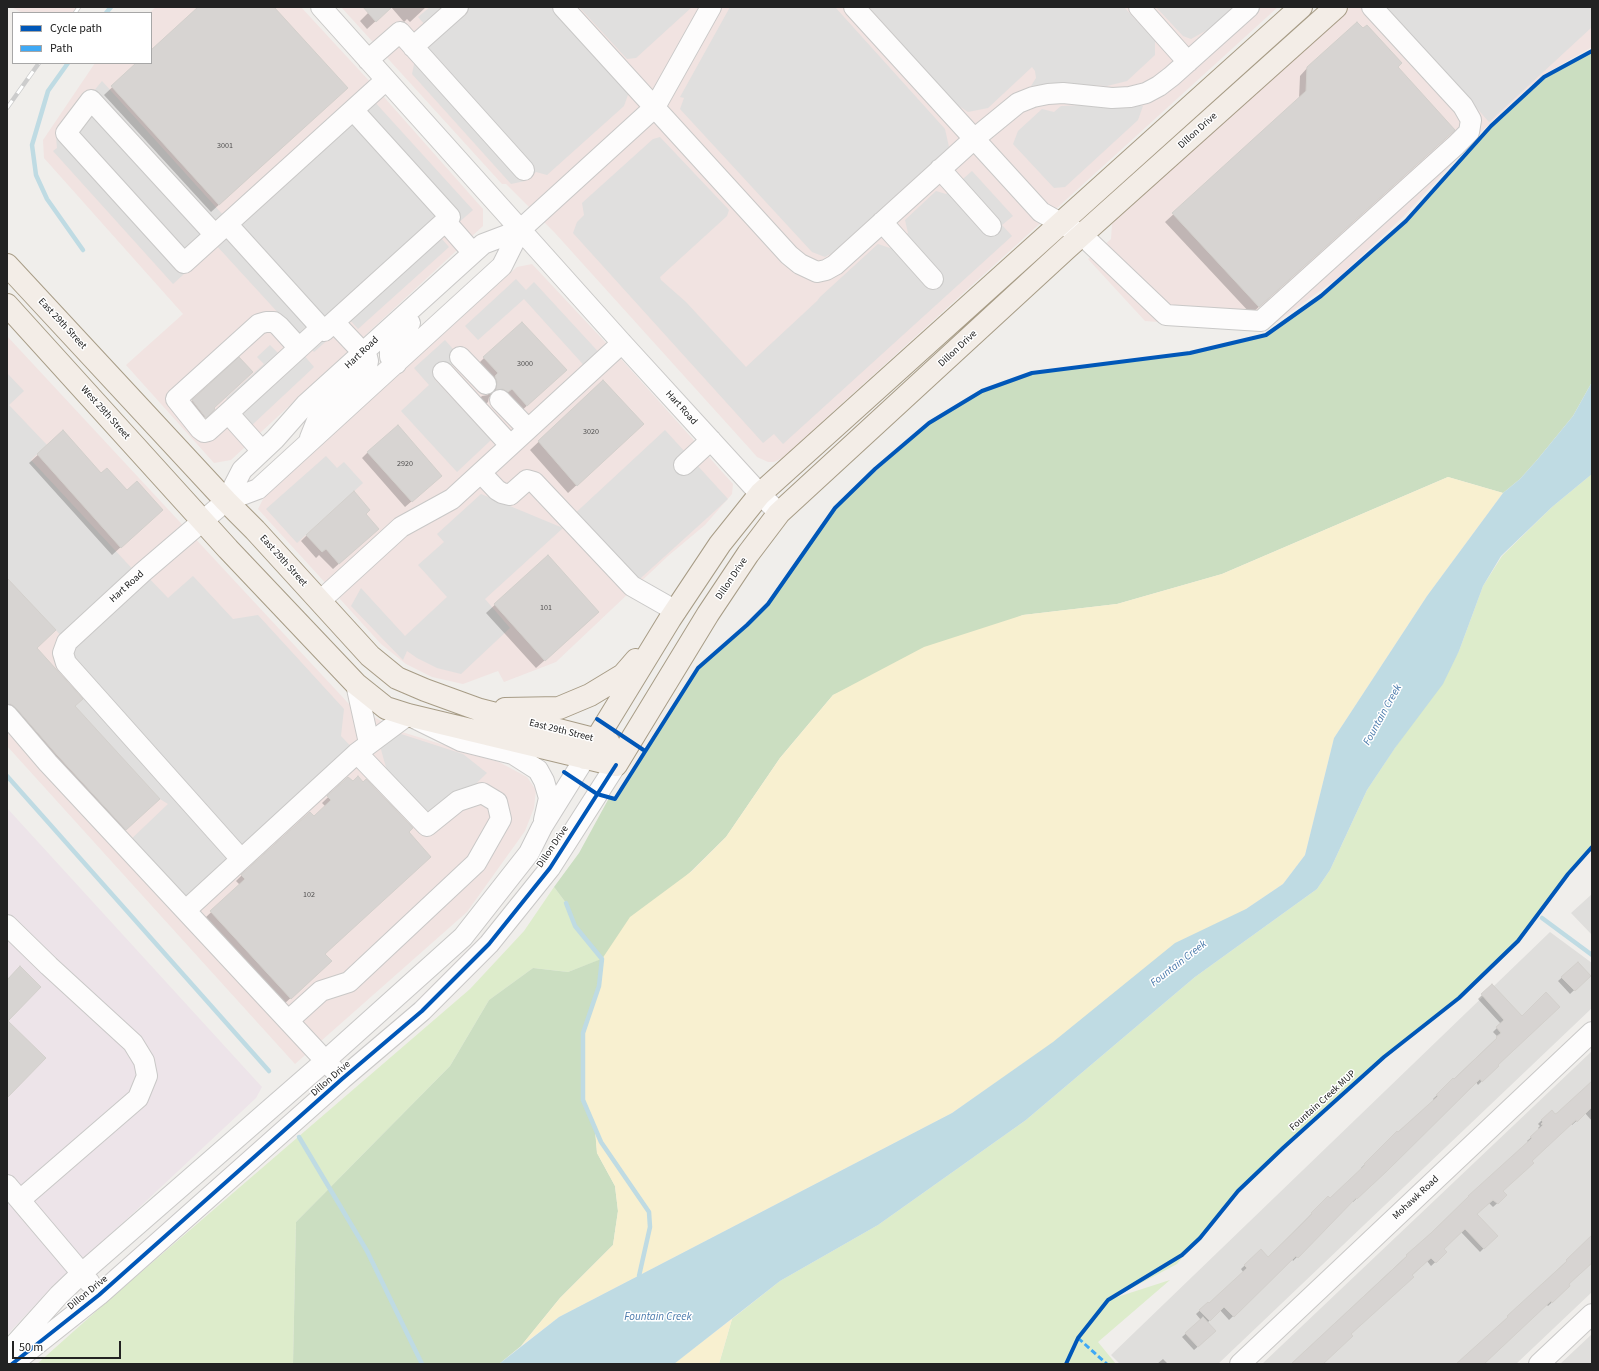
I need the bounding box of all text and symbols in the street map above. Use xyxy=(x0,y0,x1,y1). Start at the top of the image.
legend xyxy=(12,12,152,64)
text: Cycle path xyxy=(50,20,102,37)
text: Path xyxy=(50,40,73,57)
street label: Dillon Drive xyxy=(1176,110,1220,152)
house number: 3001 xyxy=(217,141,233,151)
street label: East 29th Street xyxy=(35,296,89,352)
street label: Dillon Drive xyxy=(936,328,980,370)
street label: Hart Road xyxy=(343,334,381,372)
house number: 3000 xyxy=(517,359,533,369)
street label: West 29th Street xyxy=(78,384,132,442)
street label: Hart Road xyxy=(663,388,699,428)
house number: 3020 xyxy=(583,427,599,437)
house number: 2920 xyxy=(397,459,413,469)
street label: East 29th Street xyxy=(257,533,309,589)
street label: Dillon Drive xyxy=(714,556,750,602)
street label: Hart Road xyxy=(107,569,147,605)
house number: 101 xyxy=(540,603,552,613)
water label: Fountain Creek xyxy=(1361,682,1405,748)
street label: East 29th Street xyxy=(528,717,594,745)
street label: Dillon Drive xyxy=(535,824,571,870)
house number: 102 xyxy=(303,890,315,900)
water label: Fountain Creek xyxy=(1148,938,1210,990)
street label: Dillon Drive xyxy=(309,1059,353,1099)
street label: Fountain Creek MUP xyxy=(1288,1068,1358,1134)
street label: Mohawk Road xyxy=(1390,1174,1442,1222)
street label: Dillon Drive xyxy=(65,1273,111,1313)
water label: Fountain Creek xyxy=(624,1311,692,1325)
scale bar xyxy=(14,1333,123,1359)
text: 50 m xyxy=(19,1339,43,1356)

